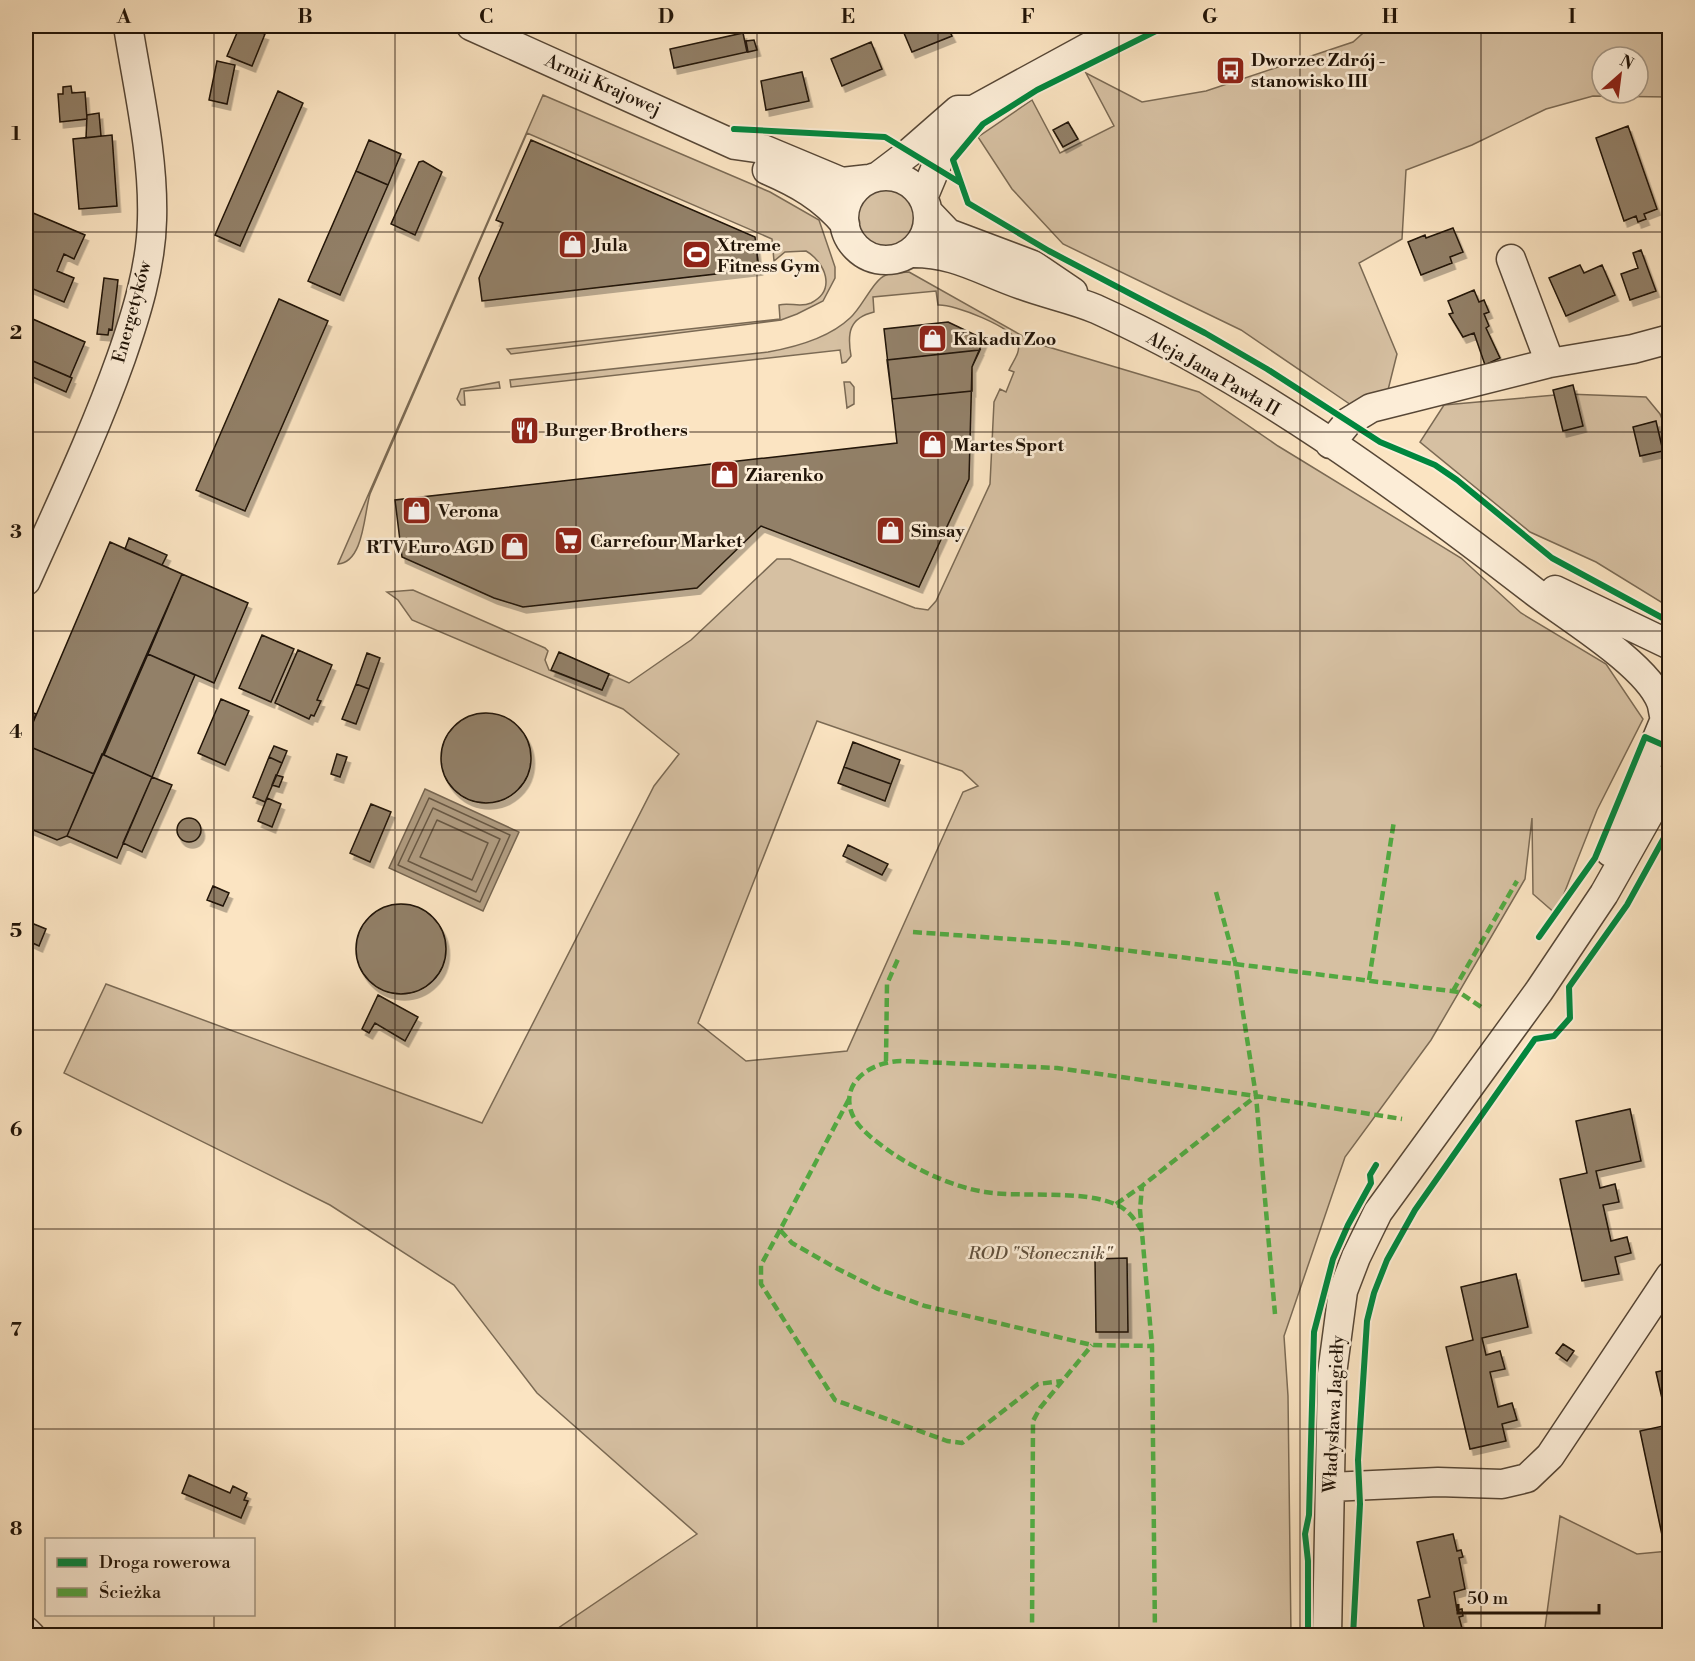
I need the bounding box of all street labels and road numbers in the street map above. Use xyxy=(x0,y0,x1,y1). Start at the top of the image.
street label: Armii Krajowej xyxy=(540,49,665,121)
street label: Energetyków xyxy=(107,258,157,365)
street label: Aleja Jana Pawła II xyxy=(1141,326,1284,422)
street label: Władysława Jagiełły xyxy=(1318,1334,1350,1495)

